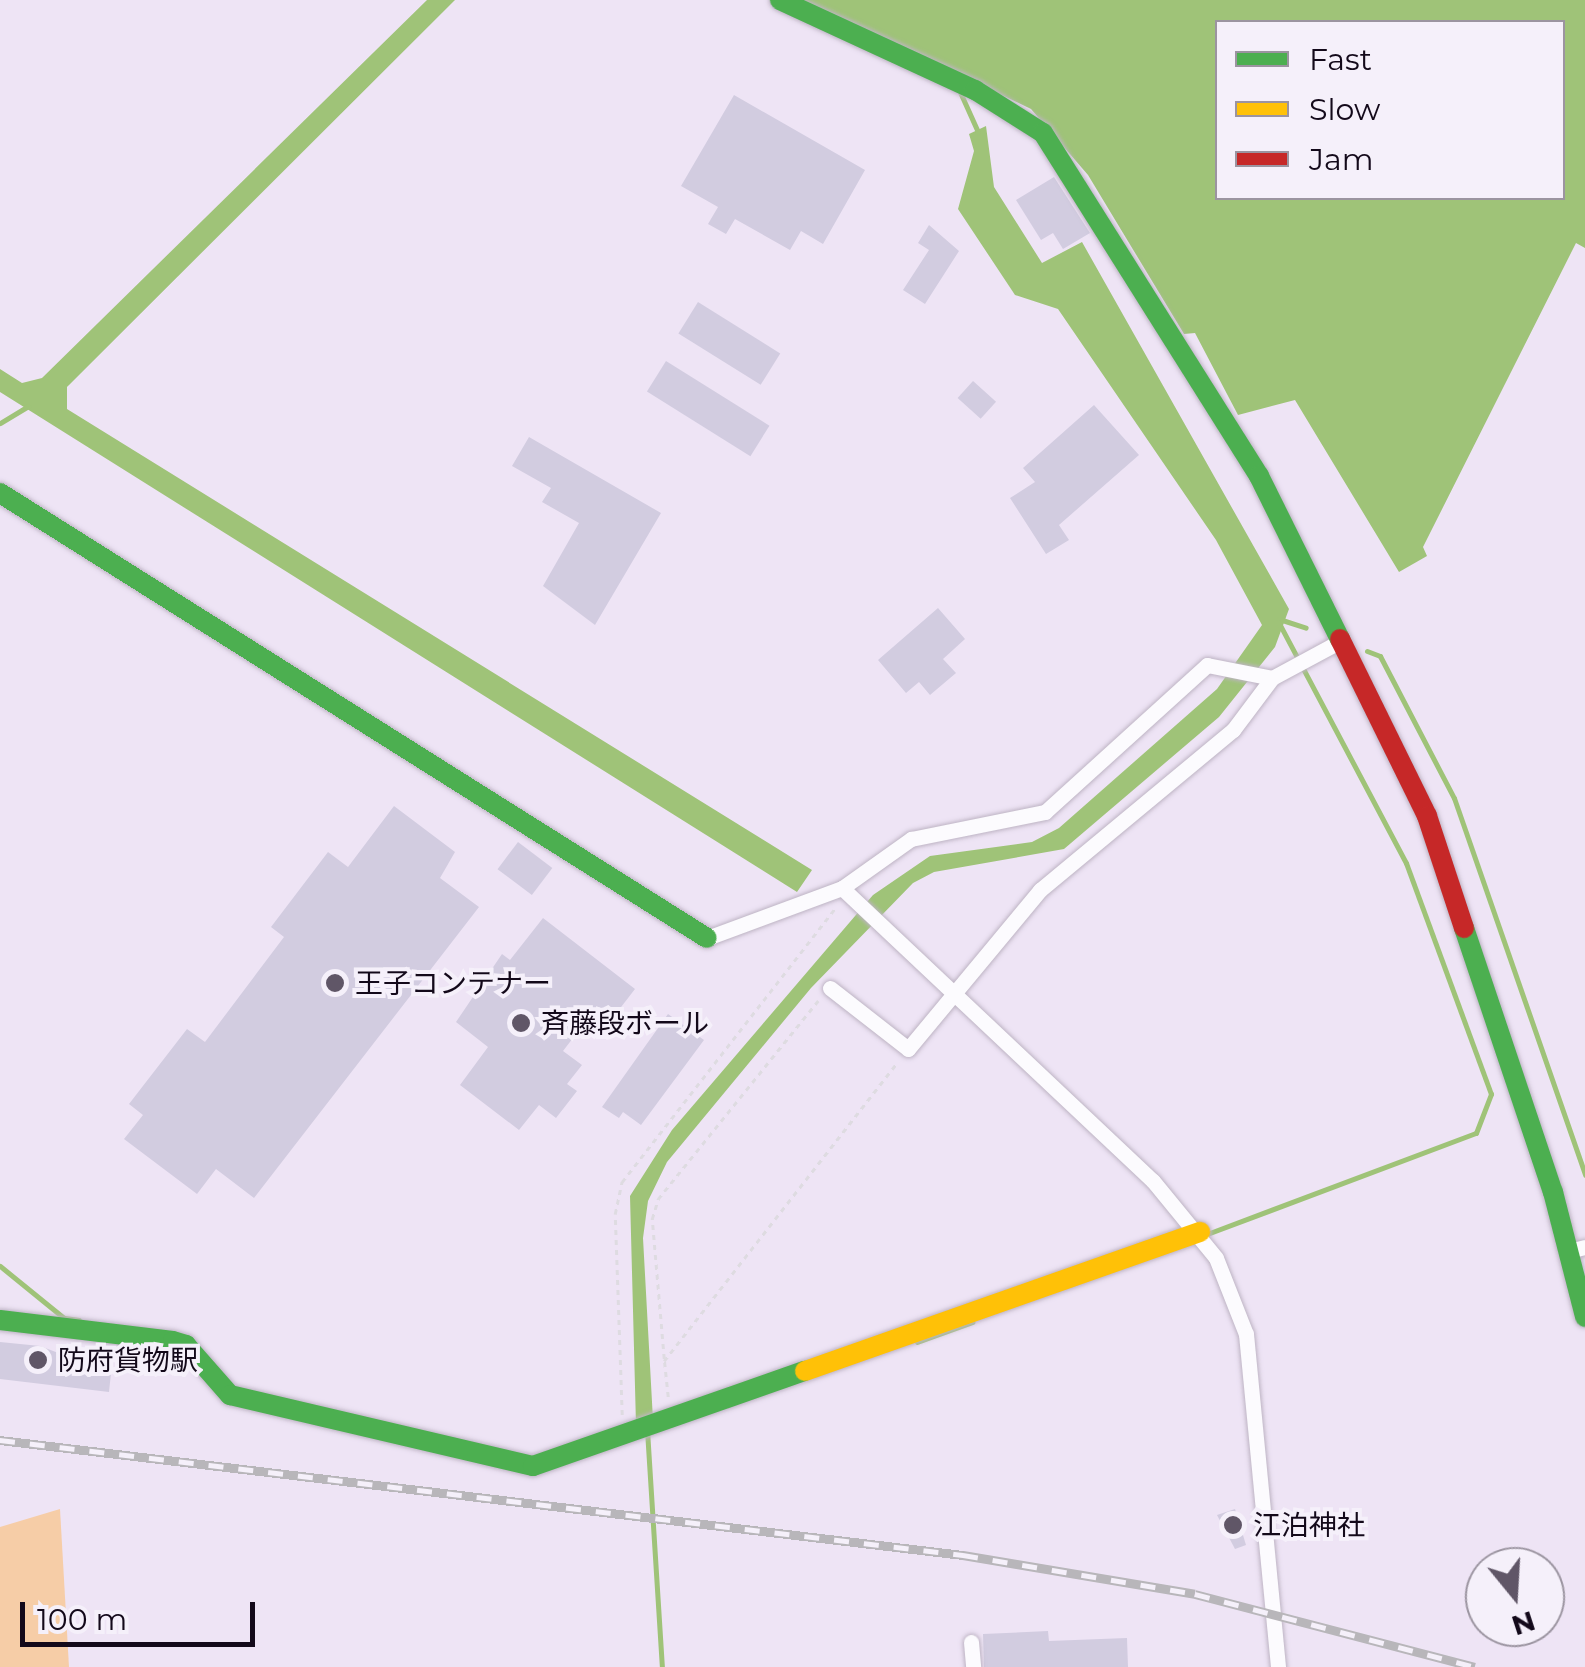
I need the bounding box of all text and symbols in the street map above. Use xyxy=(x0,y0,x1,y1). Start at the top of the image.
legend xyxy=(1215,20,1565,200)
text: Fast xyxy=(1309,41,1372,78)
text: Slow xyxy=(1309,91,1380,128)
text: Jam xyxy=(1309,141,1374,178)
place label: 王子コンテナー xyxy=(355,966,551,1000)
marker: 王子コンテナー xyxy=(324,972,346,994)
place label: 斉藤段ボール xyxy=(541,1006,709,1040)
marker: 斉藤段ボール xyxy=(510,1012,532,1034)
place label: 防府貨物駅 xyxy=(58,1343,198,1377)
marker: 防府貨物駅 xyxy=(27,1349,49,1371)
place label: 江泊神社 xyxy=(1253,1508,1365,1542)
marker: 江泊神社 xyxy=(1222,1514,1244,1536)
north arrow xyxy=(1465,1547,1565,1647)
scale bar xyxy=(25,1582,260,1644)
text: 100 m xyxy=(37,1601,127,1638)
text: N xyxy=(1508,1604,1540,1643)

